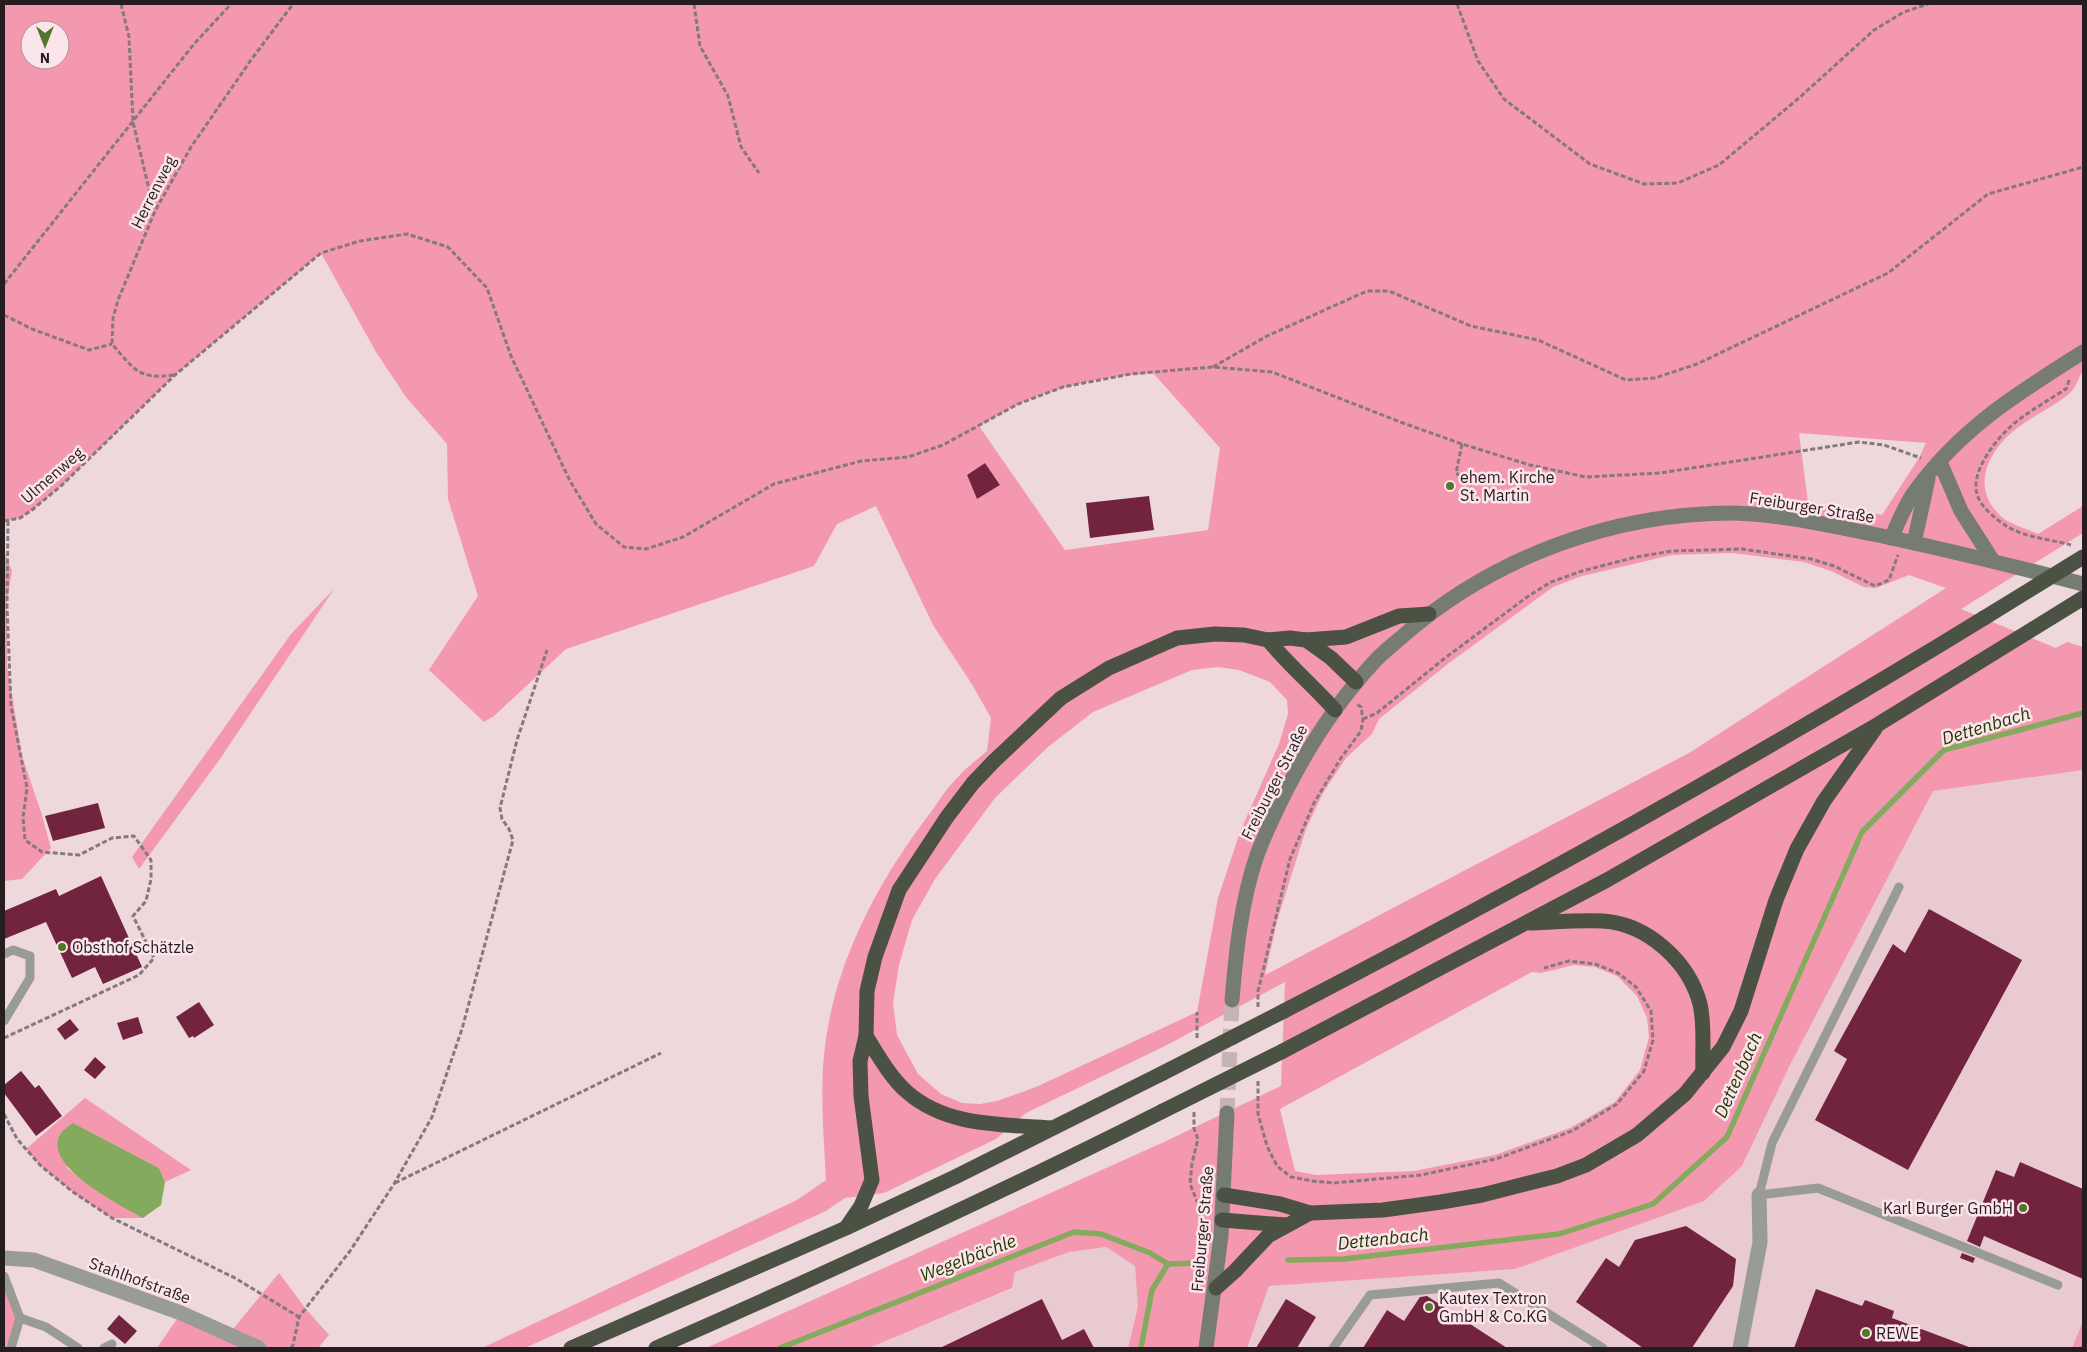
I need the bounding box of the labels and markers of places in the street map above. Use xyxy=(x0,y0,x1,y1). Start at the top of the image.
place label: ehem. Kirche St. Martin xyxy=(1460,467,1555,505)
marker: ehem. Kirche St. Martin xyxy=(1444,480,1456,492)
place label: Obsthof Schätzle xyxy=(72,937,194,957)
marker: Obsthof Schätzle xyxy=(56,941,68,953)
place label: Karl Burger GmbH xyxy=(1883,1198,2013,1218)
marker: Karl Burger GmbH xyxy=(2017,1202,2029,1214)
place label: Kautex Textron GmbH & Co.KG xyxy=(1439,1288,1547,1326)
marker: Kautex Textron GmbH & Co.KG xyxy=(1423,1301,1435,1313)
place label: REWE xyxy=(1876,1323,1919,1343)
marker: REWE xyxy=(1860,1327,1872,1339)

